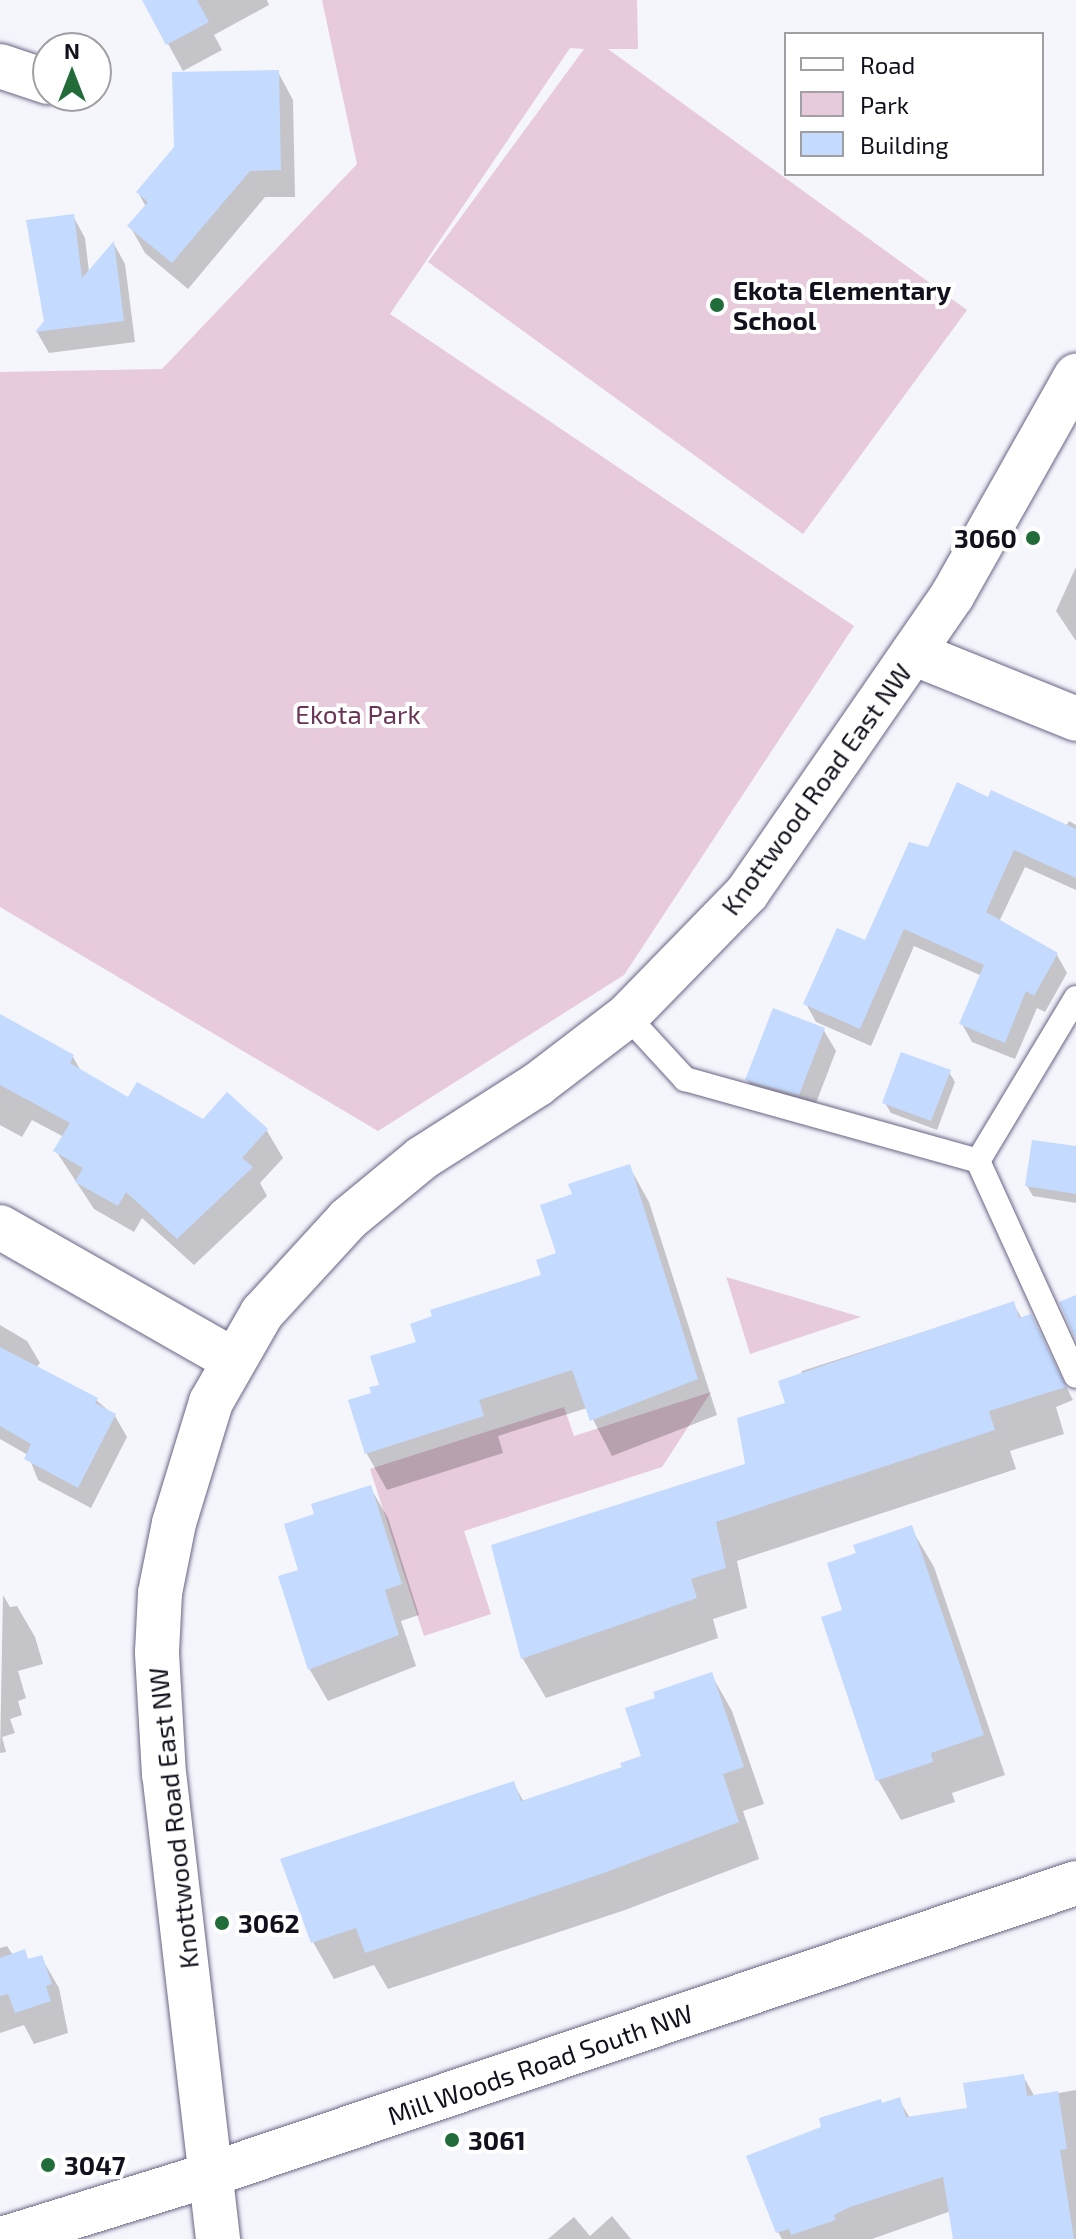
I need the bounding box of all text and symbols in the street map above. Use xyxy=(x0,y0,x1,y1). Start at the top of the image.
north arrow xyxy=(32,32,112,112)
legend xyxy=(784,32,1044,176)
text: N xyxy=(64,37,80,63)
text: Road xyxy=(860,50,915,79)
text: Park xyxy=(860,90,909,119)
text: Building xyxy=(860,130,949,159)
place label: Ekota Elementary School xyxy=(733,274,951,336)
marker: Ekota Elementary School xyxy=(708,296,726,314)
place label: 3060 xyxy=(954,522,1017,554)
marker: 3060 xyxy=(1024,529,1042,547)
street label: Knottwood Road East NW xyxy=(714,657,918,921)
park label: Ekota Park xyxy=(295,698,421,730)
street label: Knottwood Road East NW xyxy=(142,1666,204,1970)
place label: 3062 xyxy=(238,1907,300,1939)
marker: 3062 xyxy=(213,1914,231,1932)
street label: Mill Woods Road South NW xyxy=(383,1997,697,2131)
place label: 3061 xyxy=(468,2124,526,2156)
marker: 3061 xyxy=(443,2131,461,2149)
place label: 3047 xyxy=(64,2149,125,2181)
marker: 3047 xyxy=(39,2156,57,2174)

